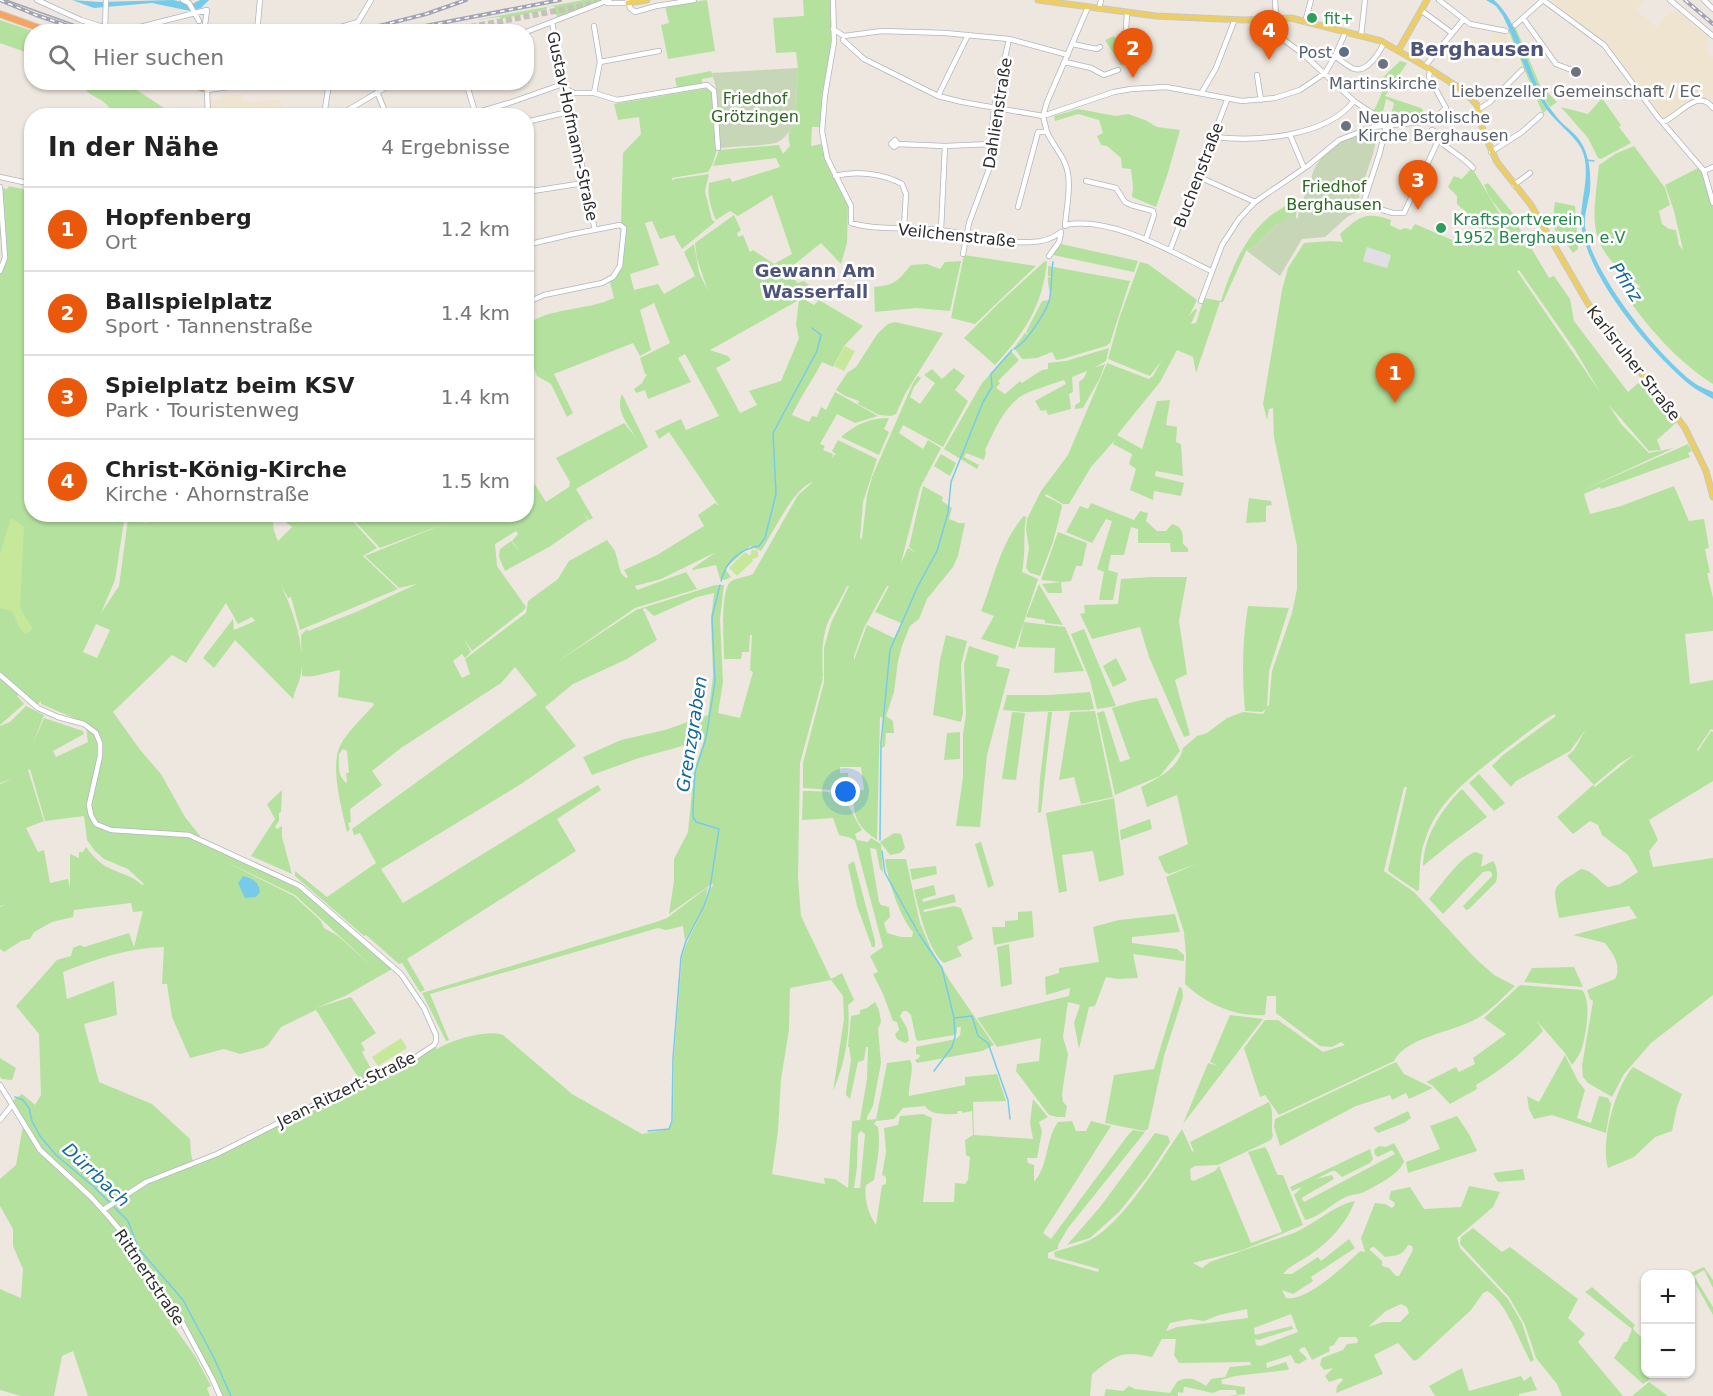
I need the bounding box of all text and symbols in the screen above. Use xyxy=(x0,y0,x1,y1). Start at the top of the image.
place label: fit+ xyxy=(1324,9,1354,28)
pin: 4 xyxy=(1250,10,1288,60)
marker: fit+ xyxy=(1305,11,1319,25)
search box xyxy=(24,24,534,90)
pin: 2 xyxy=(1114,28,1152,78)
street label: Gustav-Hofmann-Straße xyxy=(543,30,602,223)
district label: Berghausen xyxy=(1410,37,1544,61)
icon: search xyxy=(45,41,78,74)
place label: Post xyxy=(1299,43,1332,62)
text: Hier suchen xyxy=(93,45,224,70)
marker: Post xyxy=(1337,45,1351,59)
street label: Dahlienstraße xyxy=(979,56,1016,170)
marker: Martinskirche xyxy=(1376,57,1390,71)
marker: Liebenzeller Gemeinschaft / EC xyxy=(1569,65,1583,79)
place label: Martinskirche xyxy=(1329,74,1437,93)
place label: Liebenzeller Gemeinschaft / EC xyxy=(1451,82,1701,101)
park label: Friedhof Grötzingen xyxy=(711,89,799,126)
place label: Neuapostolische Kirche Berghausen xyxy=(1358,108,1509,145)
marker: Neuapostolische Kirche Berghausen xyxy=(1339,119,1353,133)
street label: Buchenstraße xyxy=(1170,120,1227,230)
text: In der Nähe xyxy=(48,132,219,162)
text: 4 Ergebnisse xyxy=(381,135,510,159)
pin: 3 xyxy=(1398,160,1438,210)
park label: Friedhof Berghausen xyxy=(1286,177,1382,214)
text: Hopfenberg xyxy=(105,205,252,230)
place label: Kraftsportverein 1952 Berghausen e.V xyxy=(1453,210,1626,247)
text: 1 xyxy=(61,217,74,241)
text: 1.2 km xyxy=(441,217,510,241)
street label: Veilchenstraße xyxy=(897,220,1017,251)
marker: Kraftsportverein 1952 Berghausen e.V xyxy=(1434,221,1448,235)
text: Ort xyxy=(105,230,137,254)
water label: Pfinz xyxy=(1606,258,1648,306)
district label: Gewann Am Wasserfall xyxy=(755,260,875,302)
text: Ballspielplatz xyxy=(105,289,272,314)
text: 2 xyxy=(61,301,74,325)
text: 1.4 km xyxy=(441,301,510,325)
street label: Karlsruher Straße xyxy=(1583,302,1684,425)
text: Sport · Tannenstraße xyxy=(105,314,313,338)
pin: 1 xyxy=(1376,354,1414,403)
text: Spielplatz beim KSV xyxy=(105,373,354,398)
text: 3 xyxy=(61,385,74,409)
text: 1.4 km xyxy=(441,385,510,409)
text: Park · Touristenweg xyxy=(105,398,299,422)
text: Christ-König-Kirche xyxy=(105,457,347,482)
text: 4 xyxy=(61,469,74,493)
text: 1.5 km xyxy=(441,469,510,493)
text: Kirche · Ahornstraße xyxy=(105,482,309,506)
water label: Grenzgraben xyxy=(672,674,711,793)
your location xyxy=(831,777,860,806)
street label: Jean-Ritzert-Straße xyxy=(273,1048,419,1132)
water label: Dürrbach xyxy=(59,1138,134,1211)
street label: Rittnertstraße xyxy=(110,1226,189,1329)
map controls xyxy=(1641,1270,1695,1378)
button: + xyxy=(1641,1270,1695,1324)
button: − xyxy=(1641,1324,1695,1378)

